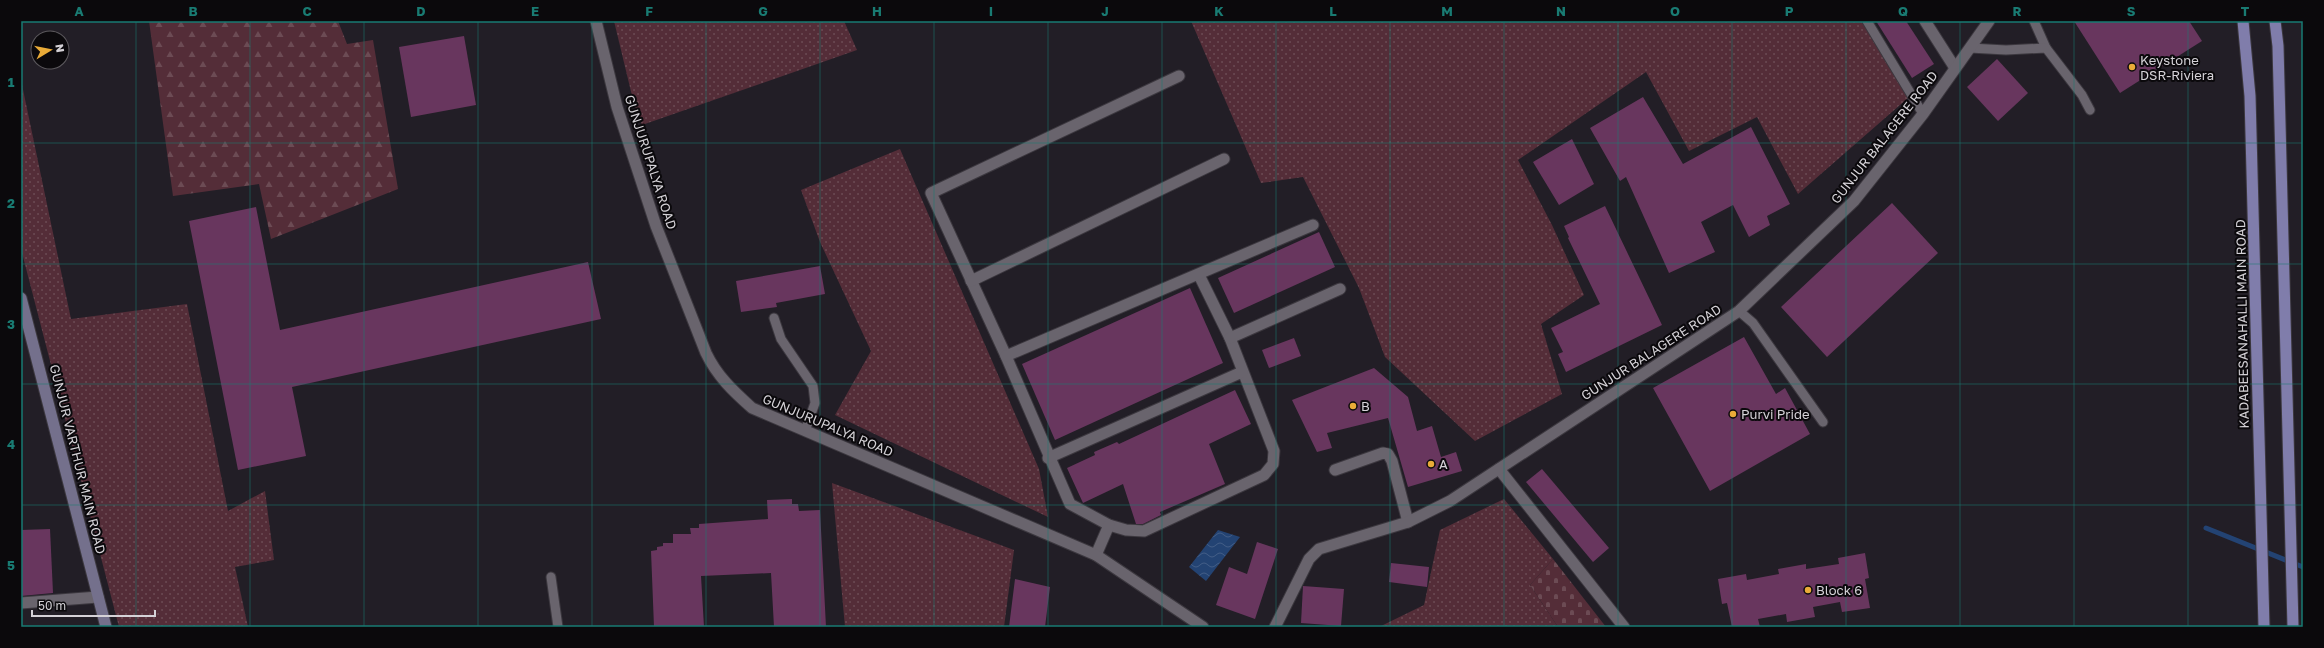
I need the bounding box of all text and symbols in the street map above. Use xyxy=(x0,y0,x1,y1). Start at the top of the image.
text: A xyxy=(74,3,84,19)
text: B xyxy=(188,3,198,19)
text: C xyxy=(302,3,312,19)
text: D xyxy=(416,3,426,19)
text: E xyxy=(531,3,539,19)
text: F xyxy=(645,3,653,19)
text: G xyxy=(758,3,768,19)
text: H xyxy=(872,3,882,19)
text: I xyxy=(989,3,993,19)
text: J xyxy=(1101,3,1109,19)
text: K xyxy=(1214,3,1224,19)
text: L xyxy=(1329,3,1337,19)
text: M xyxy=(1441,3,1453,19)
text: N xyxy=(1556,3,1566,19)
text: O xyxy=(1670,3,1680,19)
text: P xyxy=(1785,3,1794,19)
text: Q xyxy=(1898,3,1908,19)
text: R xyxy=(2012,3,2022,19)
text: S xyxy=(2127,3,2136,19)
text: T xyxy=(2241,3,2250,19)
north arrow xyxy=(30,30,70,70)
text: N xyxy=(53,43,67,53)
place label: Keystone DSR-Riviera xyxy=(2140,52,2214,83)
marker: Keystone DSR-Riviera xyxy=(2127,62,2137,72)
street label: GUNJUR BALAGERE ROAD xyxy=(1827,68,1941,206)
text: 1 xyxy=(8,74,15,90)
street label: GUNJURUPALYA ROAD xyxy=(622,93,680,231)
text: 2 xyxy=(7,195,15,211)
street label: KADABEESANAHALLI MAIN ROAD xyxy=(2232,219,2252,429)
street label: GUNJUR BALAGERE ROAD xyxy=(1578,301,1724,403)
text: 3 xyxy=(7,316,15,332)
street label: GUNJUR VARTHUR MAIN ROAD xyxy=(47,362,109,556)
street label: GUNJURUPALYA ROAD xyxy=(760,390,896,460)
place label: B xyxy=(1361,398,1370,414)
marker: B xyxy=(1348,401,1358,411)
place label: Purvi Pride xyxy=(1741,406,1809,422)
marker: Purvi Pride xyxy=(1728,409,1738,419)
text: 4 xyxy=(7,436,15,452)
place label: A xyxy=(1439,456,1448,472)
marker: A xyxy=(1426,459,1436,469)
text: 5 xyxy=(7,557,15,573)
place label: Block 6 xyxy=(1816,582,1862,598)
marker: Block 6 xyxy=(1803,585,1813,595)
scale bar xyxy=(32,592,155,618)
text: 50 m xyxy=(38,598,66,613)

